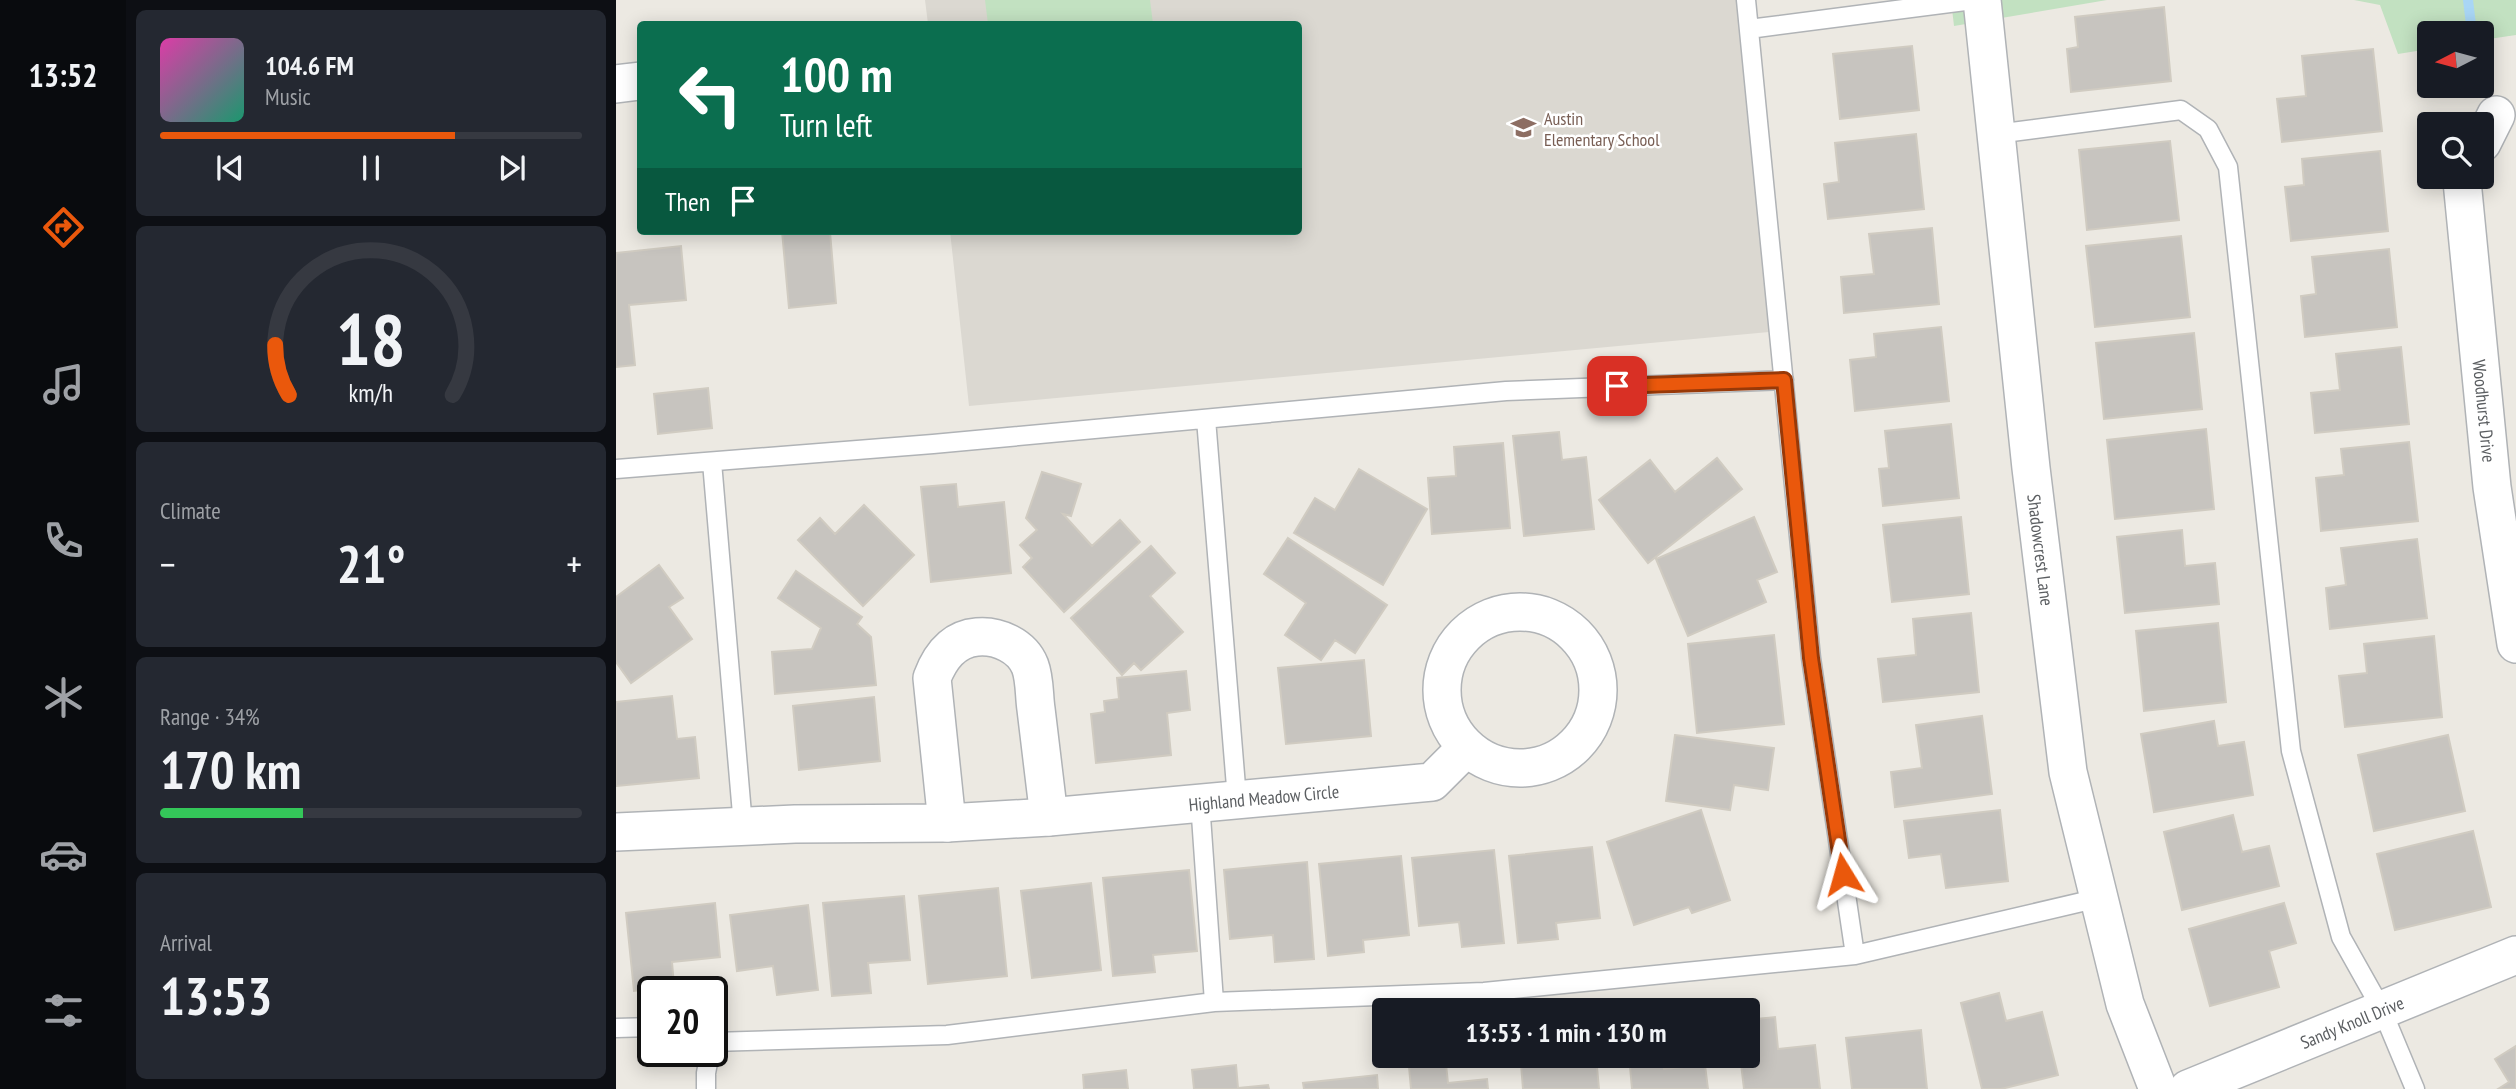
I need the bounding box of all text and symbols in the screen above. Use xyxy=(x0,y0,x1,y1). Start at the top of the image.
north arrow xyxy=(2417,21,2494,98)
map controls xyxy=(2417,21,2494,189)
text: 100 m xyxy=(780,42,893,106)
text: 104.6 FM xyxy=(265,49,354,82)
icon: left xyxy=(665,49,756,140)
text: 13:52 xyxy=(28,54,98,96)
text: Music xyxy=(265,82,311,111)
text: Turn left xyxy=(780,104,872,146)
place label: Austin Elementary School xyxy=(1544,107,1660,151)
button: search xyxy=(2417,112,2494,189)
school or university icon: Austin Elementary School xyxy=(1510,114,1538,142)
icon: previous xyxy=(211,149,249,187)
icon: pause xyxy=(352,149,390,187)
icon: next xyxy=(493,149,531,187)
icon: arrive xyxy=(724,182,762,220)
text: Then xyxy=(665,185,710,218)
icon: directions xyxy=(39,203,88,252)
text: 18 xyxy=(336,291,406,385)
pin xyxy=(1587,356,1647,416)
street label: Woodhurst Drive xyxy=(2468,358,2501,463)
icon: music xyxy=(39,360,88,409)
icon: arrive xyxy=(1598,367,1636,405)
text: km/h xyxy=(349,376,393,408)
street label: Shadowcrest Lane xyxy=(2023,493,2059,607)
text: Climate xyxy=(160,496,221,525)
icon: phone xyxy=(39,516,88,565)
text: 21° xyxy=(337,530,405,597)
text: − xyxy=(160,539,176,588)
text: + xyxy=(566,539,582,588)
icon: climate xyxy=(39,673,88,722)
text: Range · 34% xyxy=(160,702,260,731)
text: 170 km xyxy=(160,736,301,803)
street label: Highland Meadow Circle xyxy=(1188,779,1340,816)
icon: car xyxy=(39,830,88,879)
position arrow xyxy=(1806,837,1880,911)
text: Arrival xyxy=(160,928,212,957)
text: 13:53 xyxy=(160,962,272,1029)
speed limit sign: 20 xyxy=(637,976,728,1067)
icon: filters xyxy=(39,986,88,1035)
street label: Sandy Knoll Drive xyxy=(2297,991,2407,1053)
text: 13:53 · 1 min · 130 m xyxy=(1466,1016,1666,1049)

